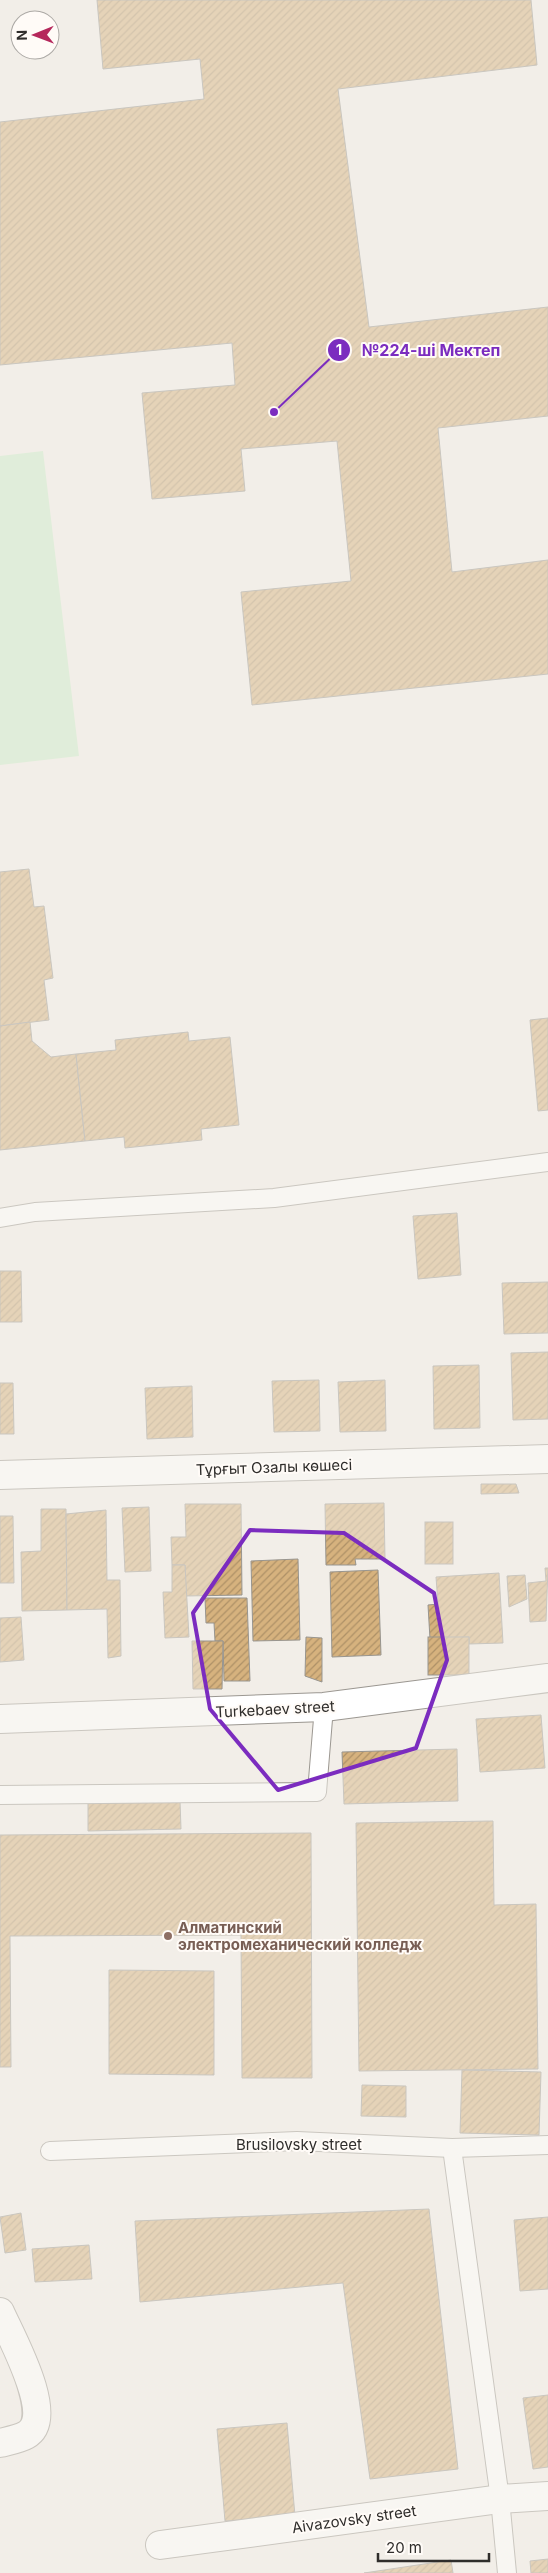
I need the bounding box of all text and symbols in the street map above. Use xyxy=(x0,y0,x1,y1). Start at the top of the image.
north arrow xyxy=(10,10,60,60)
text: N xyxy=(13,30,30,41)
callout: №224-ші Мектеп xyxy=(326,334,510,365)
text: 1 xyxy=(336,340,342,359)
text: №224-ші Мектеп xyxy=(362,340,500,360)
street label: Тұрғыт Озалы көшесі xyxy=(195,1455,353,1479)
street label: Turkebaev street xyxy=(215,1696,335,1722)
place label: Алматинский электромеханический колледж xyxy=(178,1918,422,1954)
marker: Алматинский электромеханический колледж xyxy=(162,1930,174,1942)
street label: Brusilovsky street xyxy=(236,2135,362,2154)
street label: Aivazovsky street xyxy=(291,2501,418,2537)
scale bar xyxy=(378,2530,489,2562)
text: 20 m xyxy=(386,2538,422,2557)

